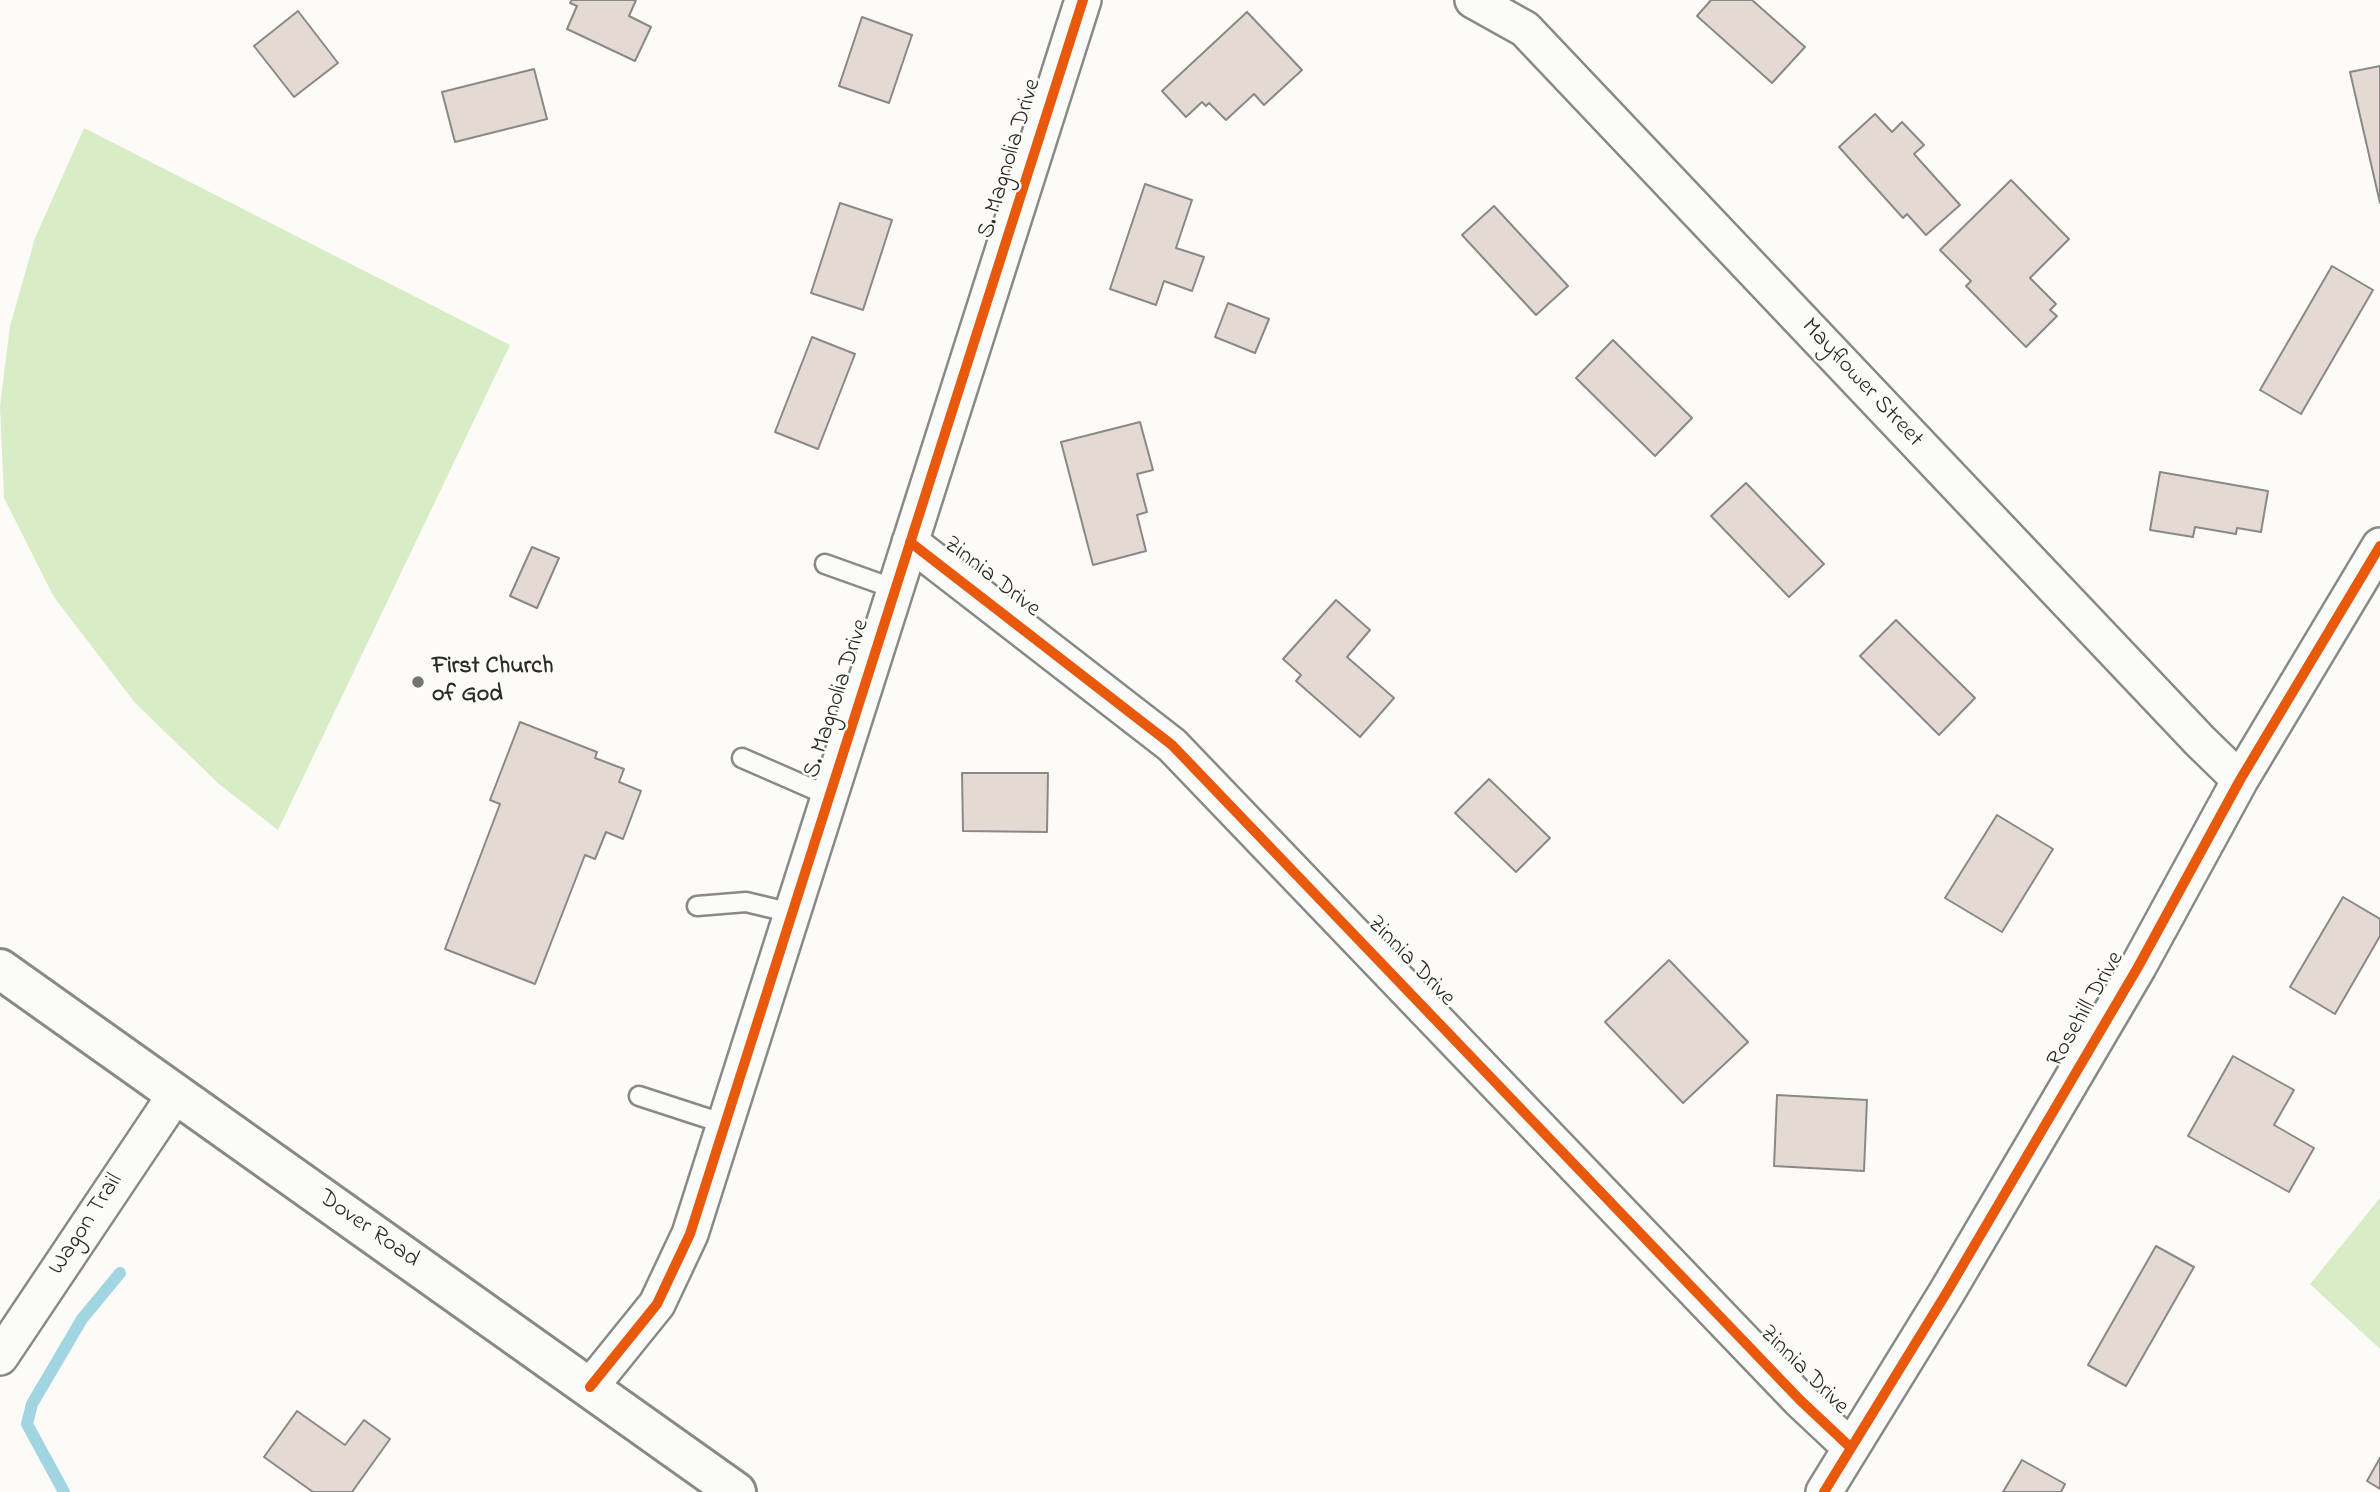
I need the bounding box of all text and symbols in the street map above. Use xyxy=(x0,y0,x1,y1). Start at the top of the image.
street label: S. Magnolia Drive xyxy=(973,76,1049,242)
street label: Mayflower Street xyxy=(1794,314,1928,454)
street label: Zinnia Drive xyxy=(937,531,1045,625)
street label: S. Magnolia Drive xyxy=(799,616,877,782)
place label: First Church of God xyxy=(432,654,553,710)
marker: First Church of God xyxy=(410,674,426,690)
street label: Zinnia Drive xyxy=(1360,911,1460,1013)
street label: Rosehill Drive xyxy=(2042,947,2132,1073)
street label: Wagon Trail xyxy=(44,1169,130,1281)
street label: Dover Road xyxy=(312,1185,424,1275)
street label: Zinnia Drive xyxy=(1752,1320,1854,1422)

